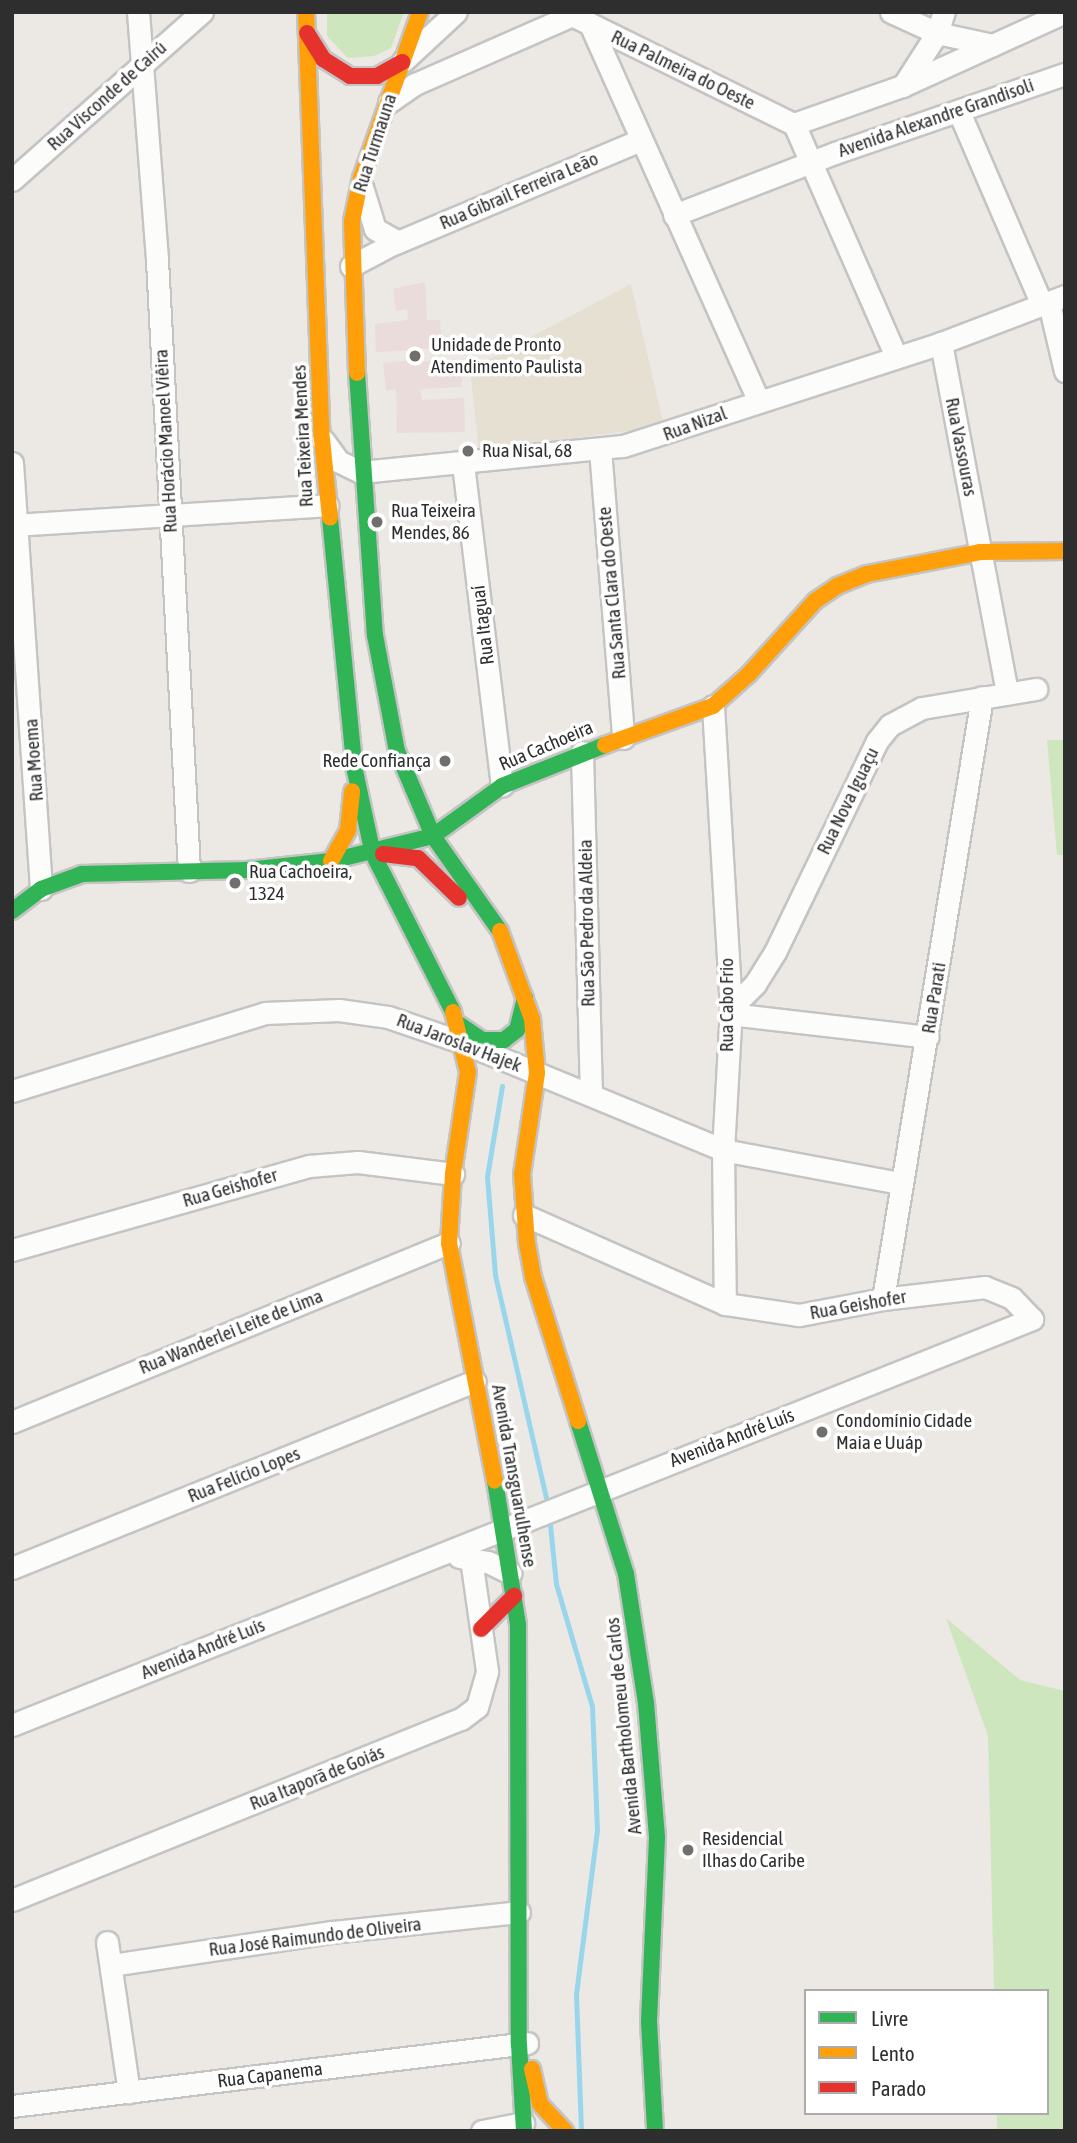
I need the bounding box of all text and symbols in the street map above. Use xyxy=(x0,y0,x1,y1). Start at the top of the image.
street label: Rua Palmeira do Oeste xyxy=(607,25,759,115)
street label: Rua Visconde de Cairú xyxy=(43,36,171,156)
street label: Avenida Alexandre Grandisoli xyxy=(835,74,1037,162)
street label: Rua Turmauna xyxy=(348,91,402,195)
street label: Rua Gibrail Ferreira Leão xyxy=(436,147,602,235)
place label: Unidade de Pronto Atendimento Paulista xyxy=(431,334,583,378)
marker: Unidade de Pronto Atendimento Paulista xyxy=(405,346,425,366)
street label: Rua Horácio Manoel Viêira xyxy=(150,349,182,533)
street label: Rua Teixeira Mendes xyxy=(288,364,318,508)
street label: Rua Vassouras xyxy=(940,396,982,498)
street label: Rua Nizal xyxy=(660,402,730,446)
place label: Rua Nisal, 68 xyxy=(482,440,572,462)
marker: Rua Nisal, 68 xyxy=(460,443,476,459)
place label: Rua Teixeira Mendes, 86 xyxy=(391,500,476,544)
street label: Rua Santa Clara do Oeste xyxy=(593,506,631,680)
marker: Rua Teixeira Mendes, 86 xyxy=(369,514,385,530)
street label: Rua Itaguaí xyxy=(467,584,499,666)
street label: Rua Cachoeira xyxy=(496,716,596,776)
street label: Rua Moema xyxy=(20,718,48,802)
street label: Rua Nova Iguaçu xyxy=(812,744,884,858)
place label: Rede Confiança xyxy=(323,750,431,772)
marker: Rede Confiança xyxy=(437,753,453,769)
street label: Rua São Pedro da Aldeia xyxy=(574,839,600,1007)
place label: Rua Cachoeira, 1324 xyxy=(249,861,352,905)
marker: Rua Cachoeira, 1324 xyxy=(227,875,243,891)
street label: Rua Cabo Frio xyxy=(716,958,738,1052)
street label: Rua Parati xyxy=(917,961,951,1035)
street label: Rua Jaroslav Hajek xyxy=(393,1009,525,1077)
street label: Rua Geishofer xyxy=(180,1164,280,1212)
street label: Rua Wanderlei Leite de Lima xyxy=(136,1285,326,1379)
street label: Rua Geishofer xyxy=(808,1285,908,1325)
street label: Avenida Transguarulhense xyxy=(487,1383,541,1569)
street label: Avenida André Luís xyxy=(666,1404,798,1472)
place label: Condomínio Cidade Maia e Uuáp xyxy=(836,1410,972,1454)
marker: Condomínio Cidade Maia e Uuáp xyxy=(814,1424,830,1440)
street label: Rua Felício Lopes xyxy=(185,1442,303,1508)
street label: Avenida André Luís xyxy=(138,1614,268,1684)
street label: Avenida Bartholomeu de Carlos xyxy=(601,1616,647,1836)
street label: Rua Itaporã de Goiás xyxy=(246,1741,388,1815)
place label: Residencial Ilhas do Caribe xyxy=(702,1828,805,1872)
marker: Residencial Ilhas do Caribe xyxy=(680,1842,696,1858)
street label: Rua José Raimundo de Oliveira xyxy=(208,1913,422,1961)
legend xyxy=(804,1989,1049,2115)
text: Livre xyxy=(871,2006,908,2030)
text: Lento xyxy=(871,2041,915,2065)
street label: Rua Capanema xyxy=(216,2057,324,2093)
text: Parado xyxy=(871,2076,926,2100)

